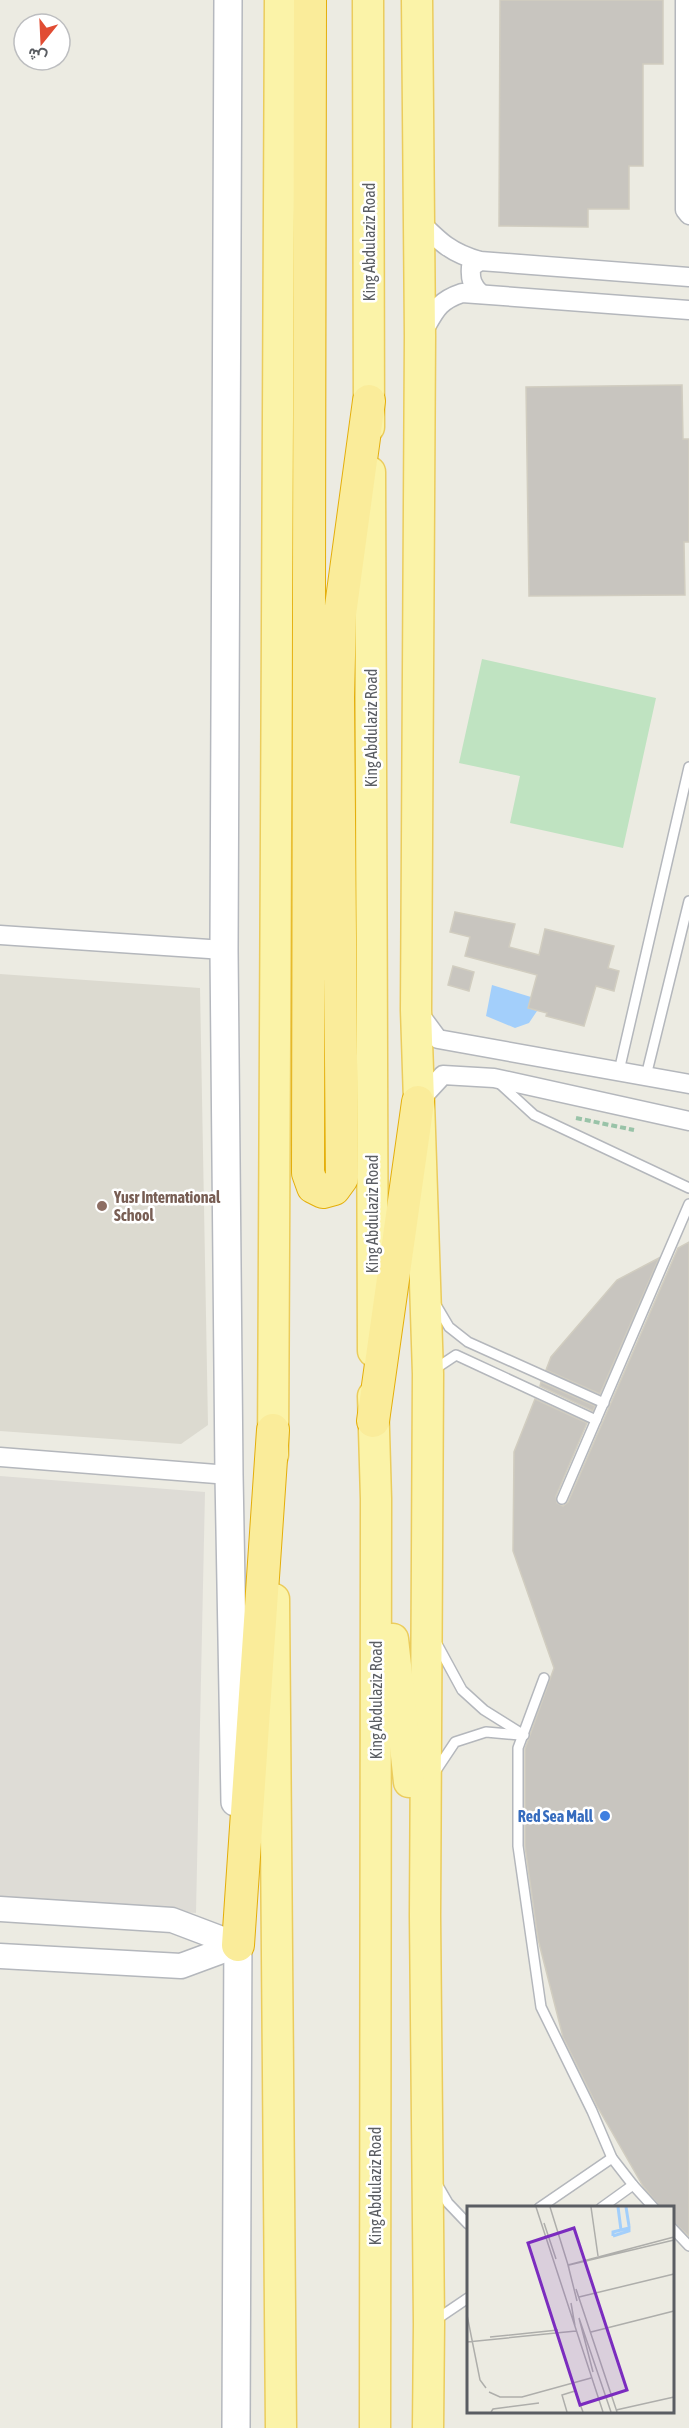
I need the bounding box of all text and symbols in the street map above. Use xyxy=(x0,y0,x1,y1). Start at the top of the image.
north arrow xyxy=(12,12,72,72)
text: ش xyxy=(25,44,50,68)
street label: King Abdulaziz Road xyxy=(360,183,379,301)
street label: King Abdulaziz Road xyxy=(362,669,381,787)
street label: King Abdulaziz Road xyxy=(363,1155,382,1273)
place label: Yusr International School xyxy=(113,1188,221,1224)
marker: Yusr International School xyxy=(95,1199,109,1213)
street label: King Abdulaziz Road xyxy=(367,1641,386,1759)
place label: Red Sea Mall xyxy=(518,1807,594,1825)
marker: Red Sea Mall xyxy=(598,1809,612,1823)
street label: King Abdulaziz Road xyxy=(366,2127,385,2245)
inset map xyxy=(467,2206,674,2413)

